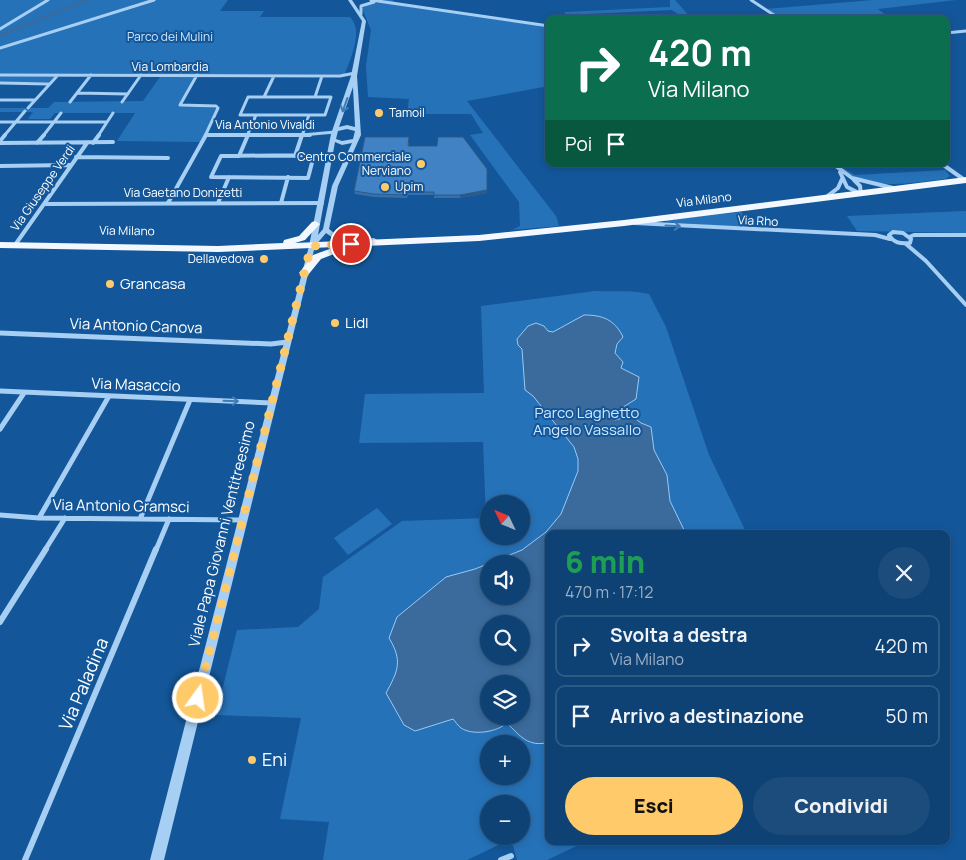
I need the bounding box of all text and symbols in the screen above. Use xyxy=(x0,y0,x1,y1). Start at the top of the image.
park label: Parco dei Mulini xyxy=(127,28,213,45)
text: 420 m xyxy=(648,29,752,77)
icon: right xyxy=(565,35,630,100)
street label: Via Lombardia xyxy=(132,58,208,75)
text: Via Milano xyxy=(648,74,750,104)
one-way arrow xyxy=(339,96,349,112)
place label: Tamoil xyxy=(389,104,425,121)
marker: Tamoil xyxy=(373,107,385,119)
street label: Via Antonio Vivaldi xyxy=(215,116,315,133)
icon: arrive xyxy=(602,130,630,158)
text: Poi xyxy=(565,131,592,157)
street label: Via Giuseppe Verdi xyxy=(6,141,79,234)
place label: Centro Commerciale Nerviano xyxy=(297,148,411,179)
marker: Centro Commerciale Nerviano xyxy=(415,158,427,170)
place label: Upim xyxy=(395,178,424,195)
marker: Upim xyxy=(379,181,391,193)
street label: Via Gaetano Donizetti xyxy=(124,184,242,201)
street label: Via Milano xyxy=(675,188,732,211)
street label: Via Rho xyxy=(737,211,779,230)
one-way arrow xyxy=(665,221,681,230)
street label: Via Milano xyxy=(99,222,155,239)
pin xyxy=(330,223,372,265)
icon: arrive xyxy=(337,230,365,258)
place label: Dellavedova xyxy=(188,250,254,267)
marker: Dellavedova xyxy=(258,253,270,265)
place label: Grancasa xyxy=(120,273,186,294)
marker: Grancasa xyxy=(104,278,116,290)
place label: Lidl xyxy=(345,312,369,333)
street label: Via Antonio Canova xyxy=(69,313,203,338)
marker: Lidl xyxy=(329,317,341,329)
street label: Via Masaccio xyxy=(91,372,181,397)
one-way arrow xyxy=(223,397,239,406)
park label: Parco Laghetto Angelo Vassallo xyxy=(533,402,641,440)
street label: Viale Papa Giovanni Ventitreesimo xyxy=(183,418,260,649)
street label: Via Antonio Gramsci xyxy=(52,494,190,517)
north arrow xyxy=(480,495,530,545)
map controls xyxy=(480,495,530,845)
text: 6 min xyxy=(565,541,645,582)
button: close xyxy=(878,547,930,599)
button: sound xyxy=(480,555,530,605)
text: 470 m · 17:12 xyxy=(565,581,653,603)
button: search xyxy=(480,615,530,665)
text: Svolta a destra xyxy=(610,622,747,648)
icon: right xyxy=(567,632,595,660)
text: 420 m xyxy=(874,633,928,659)
street label: Via Paladina xyxy=(53,634,113,734)
text: Via Milano xyxy=(610,648,684,670)
position arrow xyxy=(171,671,223,723)
button: layers xyxy=(480,675,530,725)
icon: arrive xyxy=(567,702,595,730)
text: Arrivo a destinazione xyxy=(610,703,804,729)
text: 50 m xyxy=(886,703,928,729)
button: + xyxy=(480,735,530,785)
place label: Eni xyxy=(262,747,287,771)
marker: Eni xyxy=(246,754,258,766)
button: Esci xyxy=(565,777,743,835)
button: Condividi xyxy=(753,777,930,835)
button: − xyxy=(480,795,530,845)

